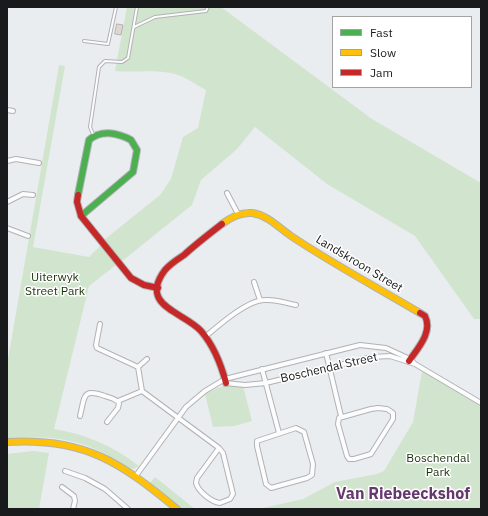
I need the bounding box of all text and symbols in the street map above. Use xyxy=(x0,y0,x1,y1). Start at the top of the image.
legend xyxy=(332,16,472,88)
text: Fast xyxy=(370,25,393,40)
text: Slow xyxy=(370,45,396,60)
text: Jam xyxy=(370,65,393,80)
street label: Landskroon Street xyxy=(313,232,405,296)
park label: Uiterwyk Street Park xyxy=(25,271,85,299)
street label: Boschendal Street xyxy=(279,350,379,386)
park label: Boschendal Park xyxy=(406,452,470,480)
district label: Van Riebeeckshof xyxy=(336,484,470,504)

